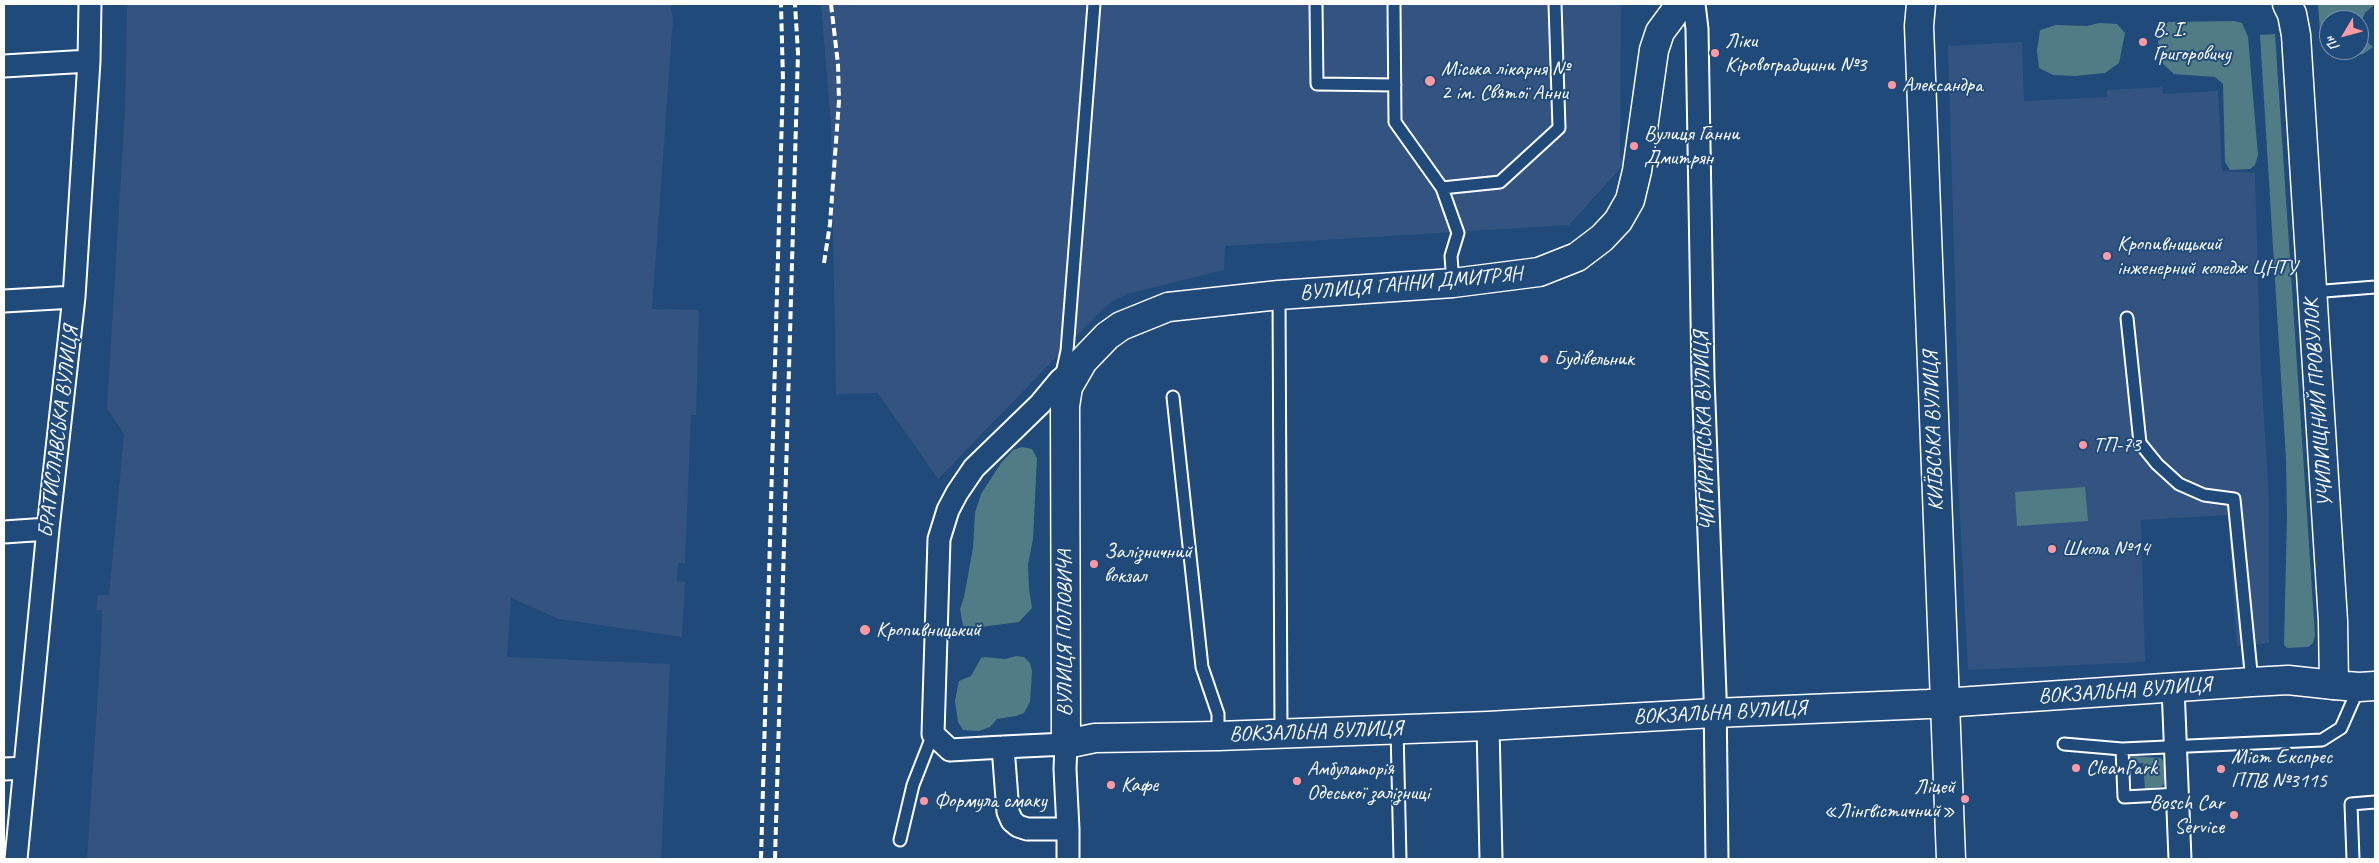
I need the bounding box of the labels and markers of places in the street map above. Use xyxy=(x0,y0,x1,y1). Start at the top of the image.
place label: В. І. Григоровичу xyxy=(2153,17,2231,67)
place label: Ліки Кіровоградщини №3 xyxy=(1725,28,1867,78)
marker: В. І. Григоровичу xyxy=(2137,36,2149,48)
marker: Ліки Кіровоградщини №3 xyxy=(1709,47,1721,59)
place label: Міська лікарня № 2 ім. Святої Анни xyxy=(1441,56,1569,106)
place label: Александра xyxy=(1902,72,1983,98)
marker: Міська лікарня № 2 ім. Святої Анни xyxy=(1423,74,1437,88)
marker: Александра xyxy=(1886,79,1898,91)
place label: Вулиця Ганни Дмитрян xyxy=(1644,121,1739,171)
marker: Вулиця Ганни Дмитрян xyxy=(1628,140,1640,152)
place label: Кропивницький інженерний коледж ЦНТУ xyxy=(2117,231,2297,281)
marker: Кропивницький інженерний коледж ЦНТУ xyxy=(2101,250,2113,262)
place label: Будівельник xyxy=(1554,346,1634,372)
marker: Будівельник xyxy=(1538,353,1550,365)
place label: ТП-73 xyxy=(2093,432,2141,458)
marker: ТП-73 xyxy=(2077,439,2089,451)
place label: Школа №14 xyxy=(2062,536,2150,562)
place label: Залізничний вокзал xyxy=(1104,539,1192,589)
marker: Школа №14 xyxy=(2046,543,2058,555)
marker: Залізничний вокзал xyxy=(1088,558,1100,570)
place label: Кропивницький xyxy=(876,617,981,643)
marker: Кропивницький xyxy=(858,623,872,637)
place label: Міст Експрес ППВ №3115 xyxy=(2231,744,2332,794)
place label: CleanPark xyxy=(2086,755,2157,781)
place label: Амбулаторія Одеської залізниці xyxy=(1307,756,1430,806)
marker: CleanPark xyxy=(2070,762,2082,774)
marker: Міст Експрес ППВ №3115 xyxy=(2215,763,2227,775)
place label: Кафе xyxy=(1121,772,1158,798)
place label: Ліцей «Лінгвістичний» xyxy=(1823,774,1955,824)
marker: Амбулаторія Одеської залізниці xyxy=(1291,775,1303,787)
marker: Кафе xyxy=(1105,779,1117,791)
place label: Формула смаку xyxy=(934,788,1047,814)
place label: Bosch Car Service xyxy=(2150,790,2224,840)
marker: Ліцей «Лінгвістичний» xyxy=(1959,793,1971,805)
marker: Формула смаку xyxy=(918,795,930,807)
marker: Bosch Car Service xyxy=(2228,809,2240,821)

